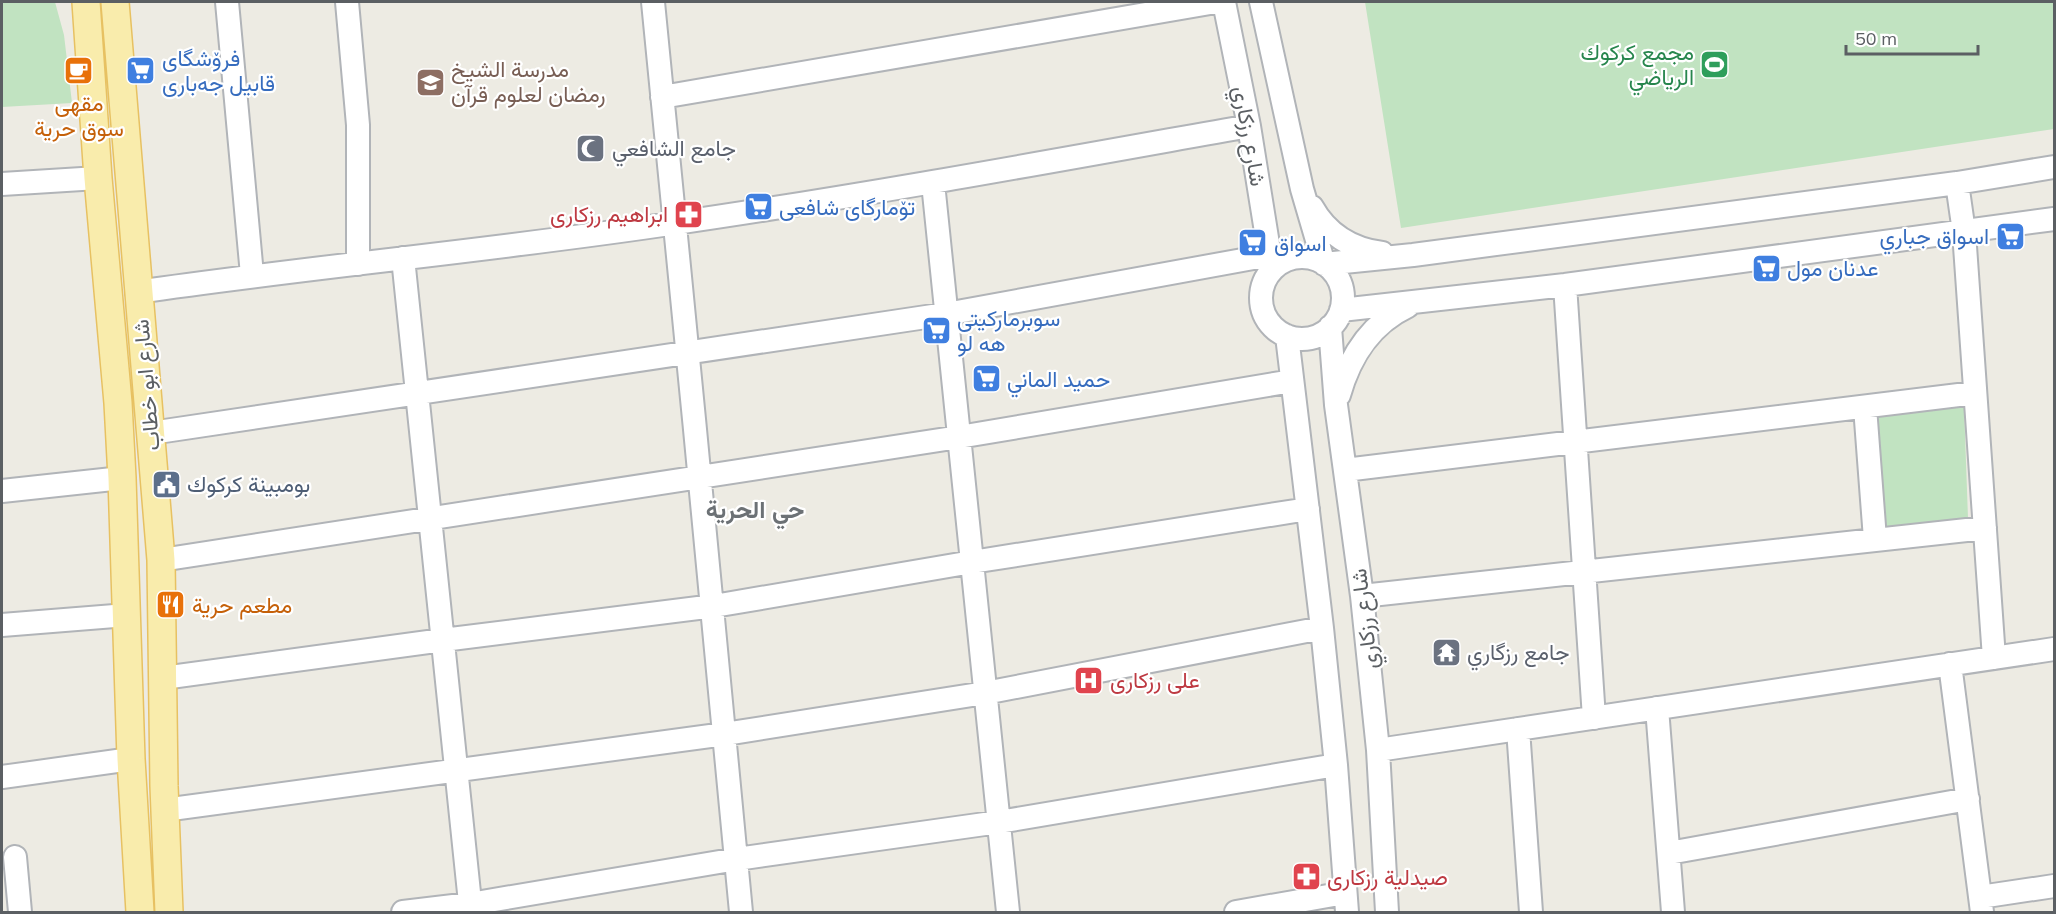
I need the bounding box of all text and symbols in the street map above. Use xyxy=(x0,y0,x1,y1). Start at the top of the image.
scale bar xyxy=(1846,18,1978,56)
text: 50 m xyxy=(1855,27,1897,50)
place label: مجمع كركوك الرياضي xyxy=(1581,38,1694,96)
place label: فرۆشگای قابیل جەباری xyxy=(162,44,275,97)
sports icon: مجمع كركوك الرياضي xyxy=(1699,49,1731,81)
cafe icon: مقهى سوق حرية xyxy=(63,55,95,87)
supermarket icon: فرۆشگای قابیل جەباری xyxy=(125,55,157,87)
place label: مدرسة الشيخ رمضان لعلوم قرآن xyxy=(451,55,605,109)
school or university icon: مدرسة الشيخ رمضان لعلوم قرآن xyxy=(414,66,446,98)
street label: شارع رزكاري xyxy=(1222,84,1273,189)
place label: مقهى سوق حرية xyxy=(34,89,124,142)
mosque icon: جامع الشافعي xyxy=(575,132,607,164)
place label: جامع الشافعي xyxy=(612,134,736,167)
supermarket icon: تۆمارگاى شافعى xyxy=(742,191,774,223)
place label: تۆمارگاى شافعى xyxy=(779,193,916,221)
pharmacy icon: ابراهيم رزكارى xyxy=(673,198,705,230)
place label: ابراهيم رزكارى xyxy=(550,200,668,229)
supermarket icon: اسواق جباري xyxy=(1994,220,2026,252)
place label: اسواق جباري xyxy=(1880,222,1989,255)
supermarket icon: اسواق xyxy=(1237,227,1269,259)
place label: اسواق xyxy=(1274,229,1327,257)
supermarket icon: عدنان مول xyxy=(1750,252,1782,284)
place label: عدنان مول xyxy=(1787,254,1878,282)
place label: سوبرماركيتى هه لو xyxy=(957,304,1060,357)
supermarket icon: سوبرماركيتى هه لو xyxy=(920,315,952,347)
street label: شارع ابو خطاب xyxy=(126,318,167,452)
supermarket icon: حميد الماني xyxy=(970,363,1002,395)
place label: حميد الماني xyxy=(1007,365,1110,398)
public building icon: بومبينة كركوك xyxy=(150,468,182,500)
place label: بومبينة كركوك xyxy=(187,470,310,498)
district label: حي الحرية xyxy=(706,494,804,530)
street label: شارع رزكاري xyxy=(1344,566,1389,671)
restaurant icon: مطعم حرية xyxy=(155,589,187,621)
place label: مطعم حرية xyxy=(192,591,292,620)
temple icon: جامع رزگاري xyxy=(1430,636,1462,668)
place label: جامع رزگاري xyxy=(1467,638,1569,671)
hospital icon: على رزكارى xyxy=(1073,664,1105,696)
place label: على رزكارى xyxy=(1110,666,1200,694)
pharmacy icon: صيدلية رزكارى xyxy=(1290,861,1322,893)
place label: صيدلية رزكارى xyxy=(1327,863,1448,891)

